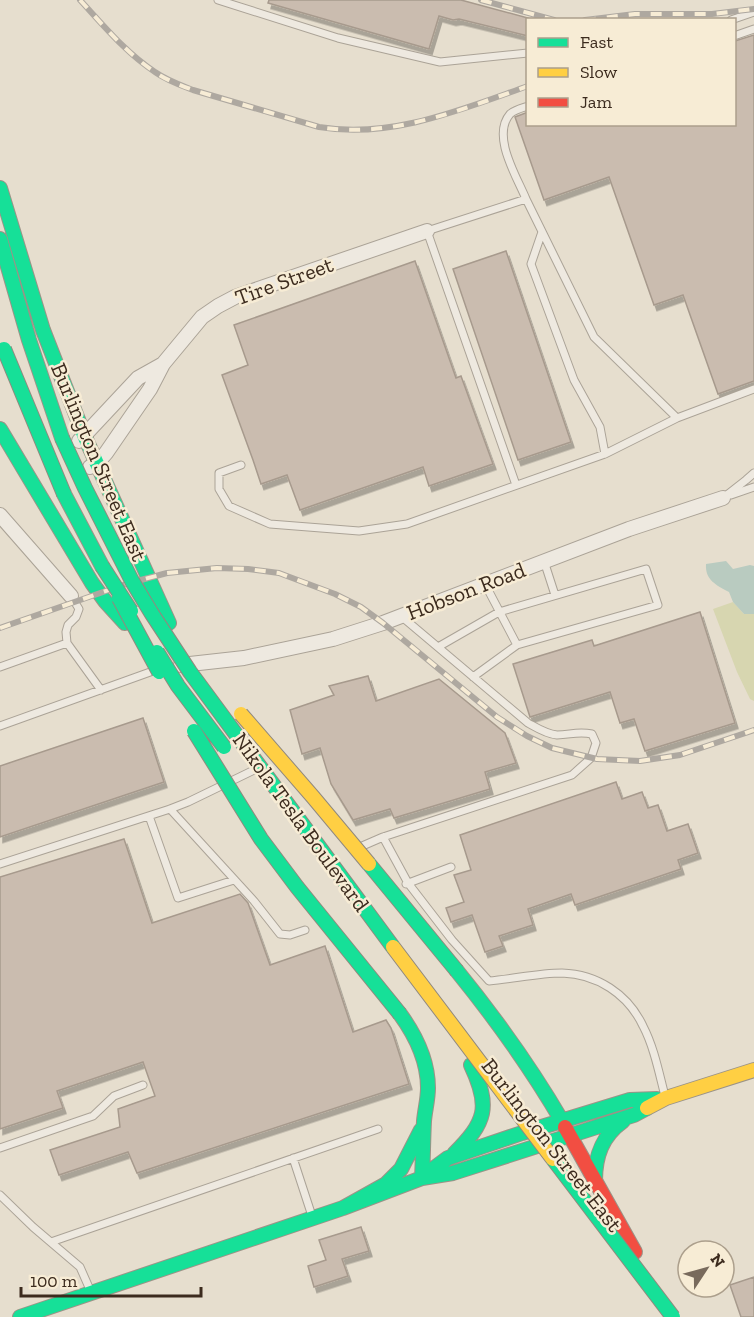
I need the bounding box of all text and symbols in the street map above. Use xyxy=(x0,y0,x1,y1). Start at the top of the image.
legend xyxy=(526,18,736,126)
text: Fast xyxy=(580,31,613,53)
text: Slow xyxy=(580,61,617,83)
text: Jam xyxy=(580,91,612,113)
street label: Tire Street xyxy=(231,251,337,311)
street label: Burlington Street East xyxy=(45,359,153,566)
street label: Hobson Road xyxy=(403,556,529,626)
street label: Nikola Tesla Boulevard xyxy=(227,727,375,917)
street label: Burlington Street East xyxy=(476,1053,629,1238)
north arrow xyxy=(676,1239,736,1299)
text: N xyxy=(706,1250,729,1271)
scale bar xyxy=(21,1260,201,1298)
text: 100 m xyxy=(30,1270,78,1292)

